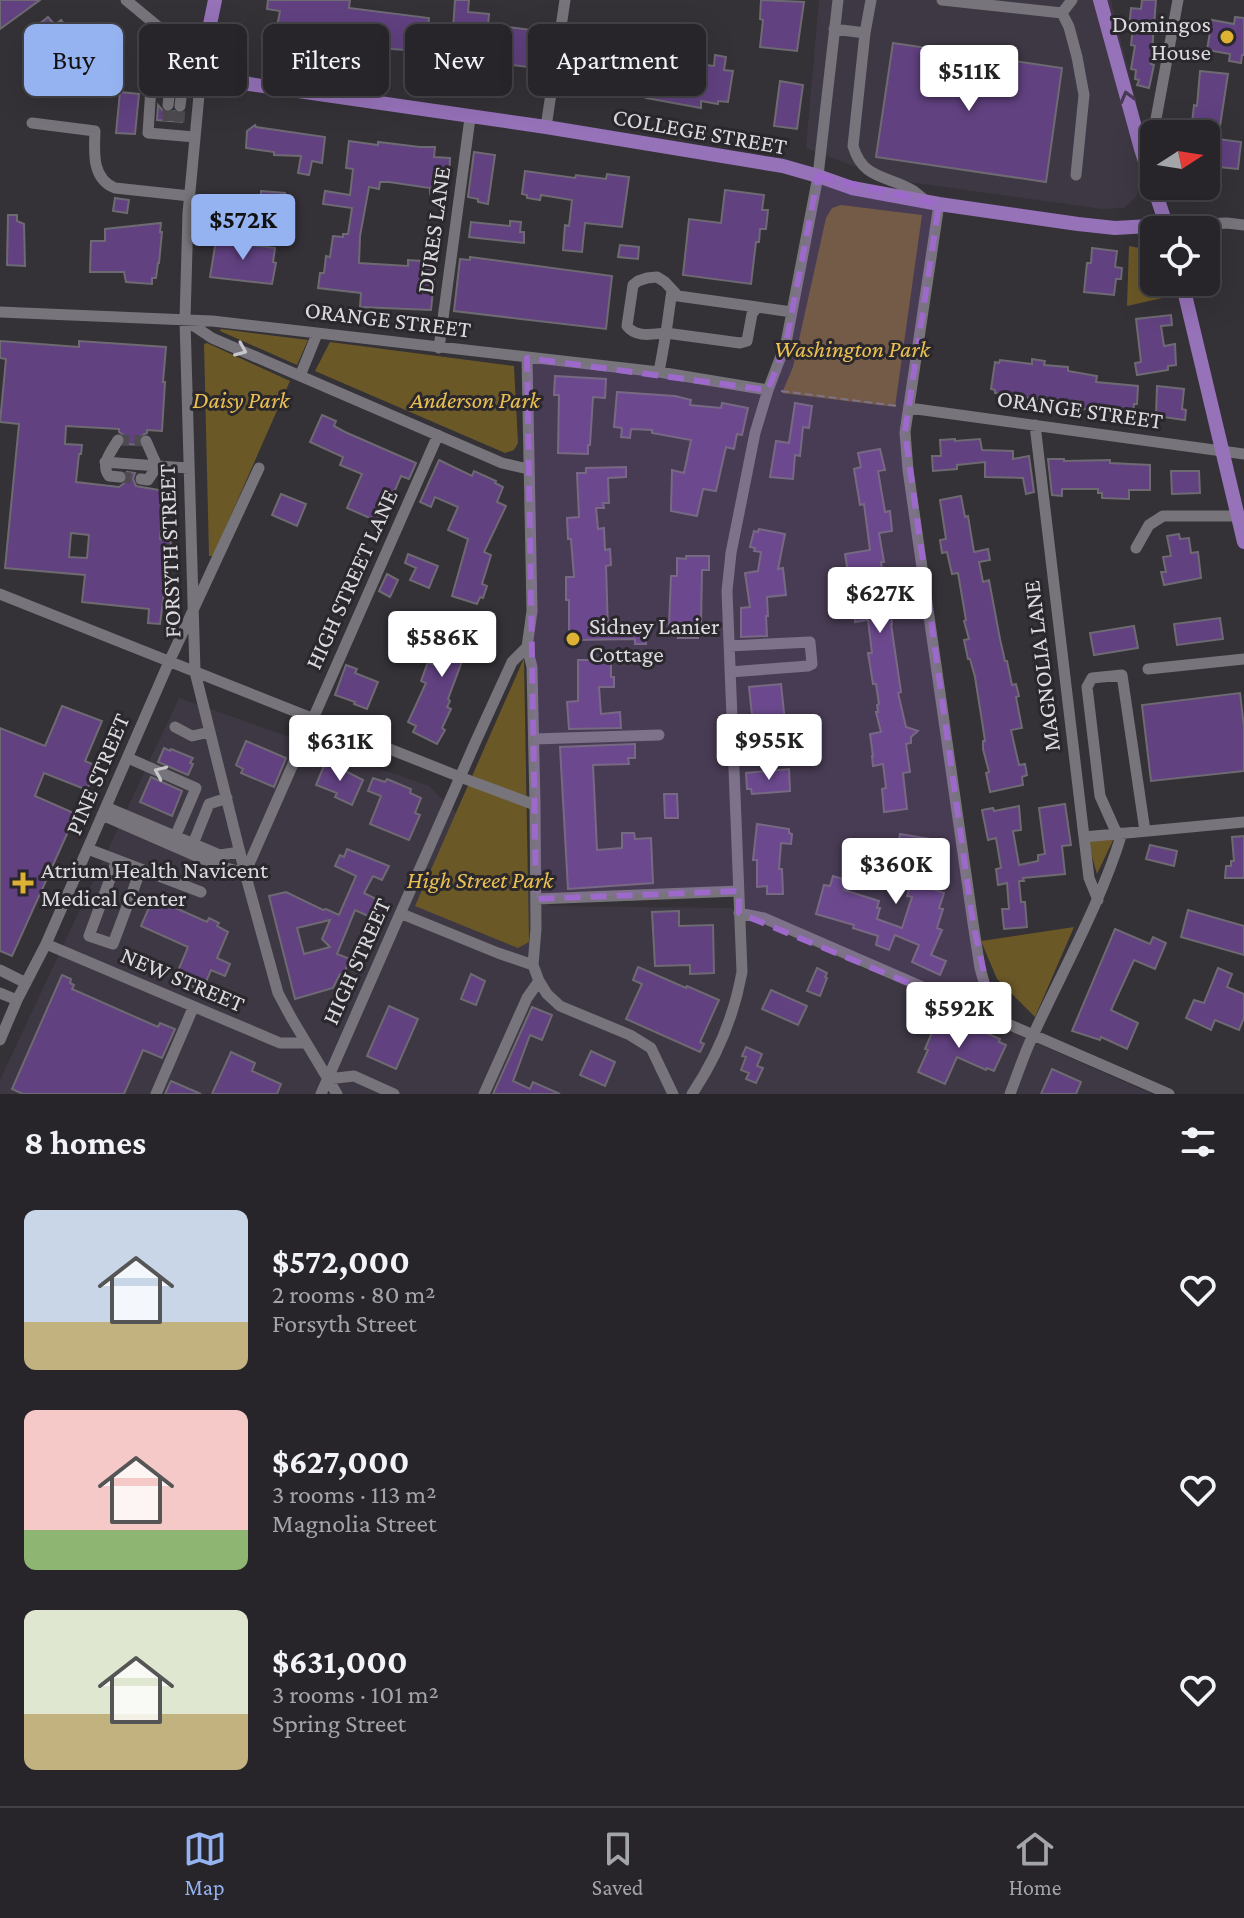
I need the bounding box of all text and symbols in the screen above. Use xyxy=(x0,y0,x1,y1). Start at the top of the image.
place label: Domingos House xyxy=(1112,10,1211,65)
chip: Buy xyxy=(24,24,123,96)
chip: Rent xyxy=(139,24,247,96)
chip: Filters xyxy=(263,24,389,96)
chip: New xyxy=(405,24,512,96)
chip: Apartment xyxy=(528,24,706,96)
marker: Domingos House xyxy=(1218,28,1236,46)
pin: $511K xyxy=(913,45,1025,113)
text: $511K xyxy=(938,56,1000,85)
one-way arrow xyxy=(1119,91,1136,105)
street label: COLLEGE STREET xyxy=(611,102,789,160)
north arrow xyxy=(1140,120,1220,200)
map controls xyxy=(1140,120,1220,296)
street label: DURES LANE xyxy=(411,165,455,295)
pin: $572K xyxy=(187,194,299,262)
text: $572K xyxy=(209,205,277,234)
button: locate xyxy=(1140,216,1220,296)
street label: ORANGE STREET xyxy=(303,295,473,343)
park label: Washington Park xyxy=(774,335,932,362)
one-way arrow xyxy=(233,340,247,356)
street label: ORANGE STREET xyxy=(995,384,1165,434)
park label: Daisy Park xyxy=(192,386,291,413)
park label: Anderson Park xyxy=(409,386,542,413)
street label: FORSYTH STREET xyxy=(152,463,186,639)
street label: HIGH STREET LANE xyxy=(299,485,403,673)
pin: $627K xyxy=(824,567,936,635)
text: $627K xyxy=(846,578,914,607)
street label: MAGNOLIA LANE xyxy=(1017,579,1065,753)
pin: $586K xyxy=(386,611,498,679)
place label: Sidney Lanier Cottage xyxy=(589,612,720,667)
text: $586K xyxy=(406,622,478,651)
marker: Sidney Lanier Cottage xyxy=(564,630,582,648)
street label: PINE STREET xyxy=(59,709,135,839)
pin: $955K xyxy=(713,714,825,782)
pin: $631K xyxy=(284,715,396,783)
text: $955K xyxy=(735,725,803,754)
text: $631K xyxy=(307,726,373,755)
one-way arrow xyxy=(154,766,169,782)
pin: $360K xyxy=(840,838,952,906)
text: $360K xyxy=(860,849,932,878)
place label: Atrium Health Navicent Medical Center xyxy=(41,856,269,911)
park label: High Street Park xyxy=(407,866,555,893)
marker: Atrium Health Navicent Medical Center xyxy=(12,872,34,894)
street label: HIGH STREET xyxy=(316,894,396,1028)
street label: NEW STREET xyxy=(117,941,249,1017)
pin: $592K xyxy=(903,982,1015,1050)
text: $592K xyxy=(924,993,994,1022)
icon: filters xyxy=(1176,1120,1220,1164)
text: 8 homes xyxy=(24,1124,146,1161)
icon: home xyxy=(88,1242,184,1338)
text: $572,000 xyxy=(272,1243,410,1280)
icon: heart xyxy=(1176,1268,1220,1312)
text: 2 rooms · 80 m² xyxy=(272,1280,435,1309)
text: Forsyth Street xyxy=(272,1309,417,1338)
icon: home xyxy=(88,1442,184,1538)
text: $627,000 xyxy=(272,1443,409,1480)
icon: heart xyxy=(1176,1468,1220,1512)
text: 3 rooms · 113 m² xyxy=(272,1480,436,1509)
text: Magnolia Street xyxy=(272,1509,437,1538)
icon: home xyxy=(88,1642,184,1738)
text: $631,000 xyxy=(272,1643,408,1680)
icon: heart xyxy=(1176,1668,1220,1712)
text: 3 rooms · 101 m² xyxy=(272,1680,439,1709)
text: Spring Street xyxy=(272,1709,406,1738)
tab: Map xyxy=(183,1827,227,1900)
tab: Saved xyxy=(592,1827,643,1900)
tab: Home xyxy=(1009,1827,1061,1900)

